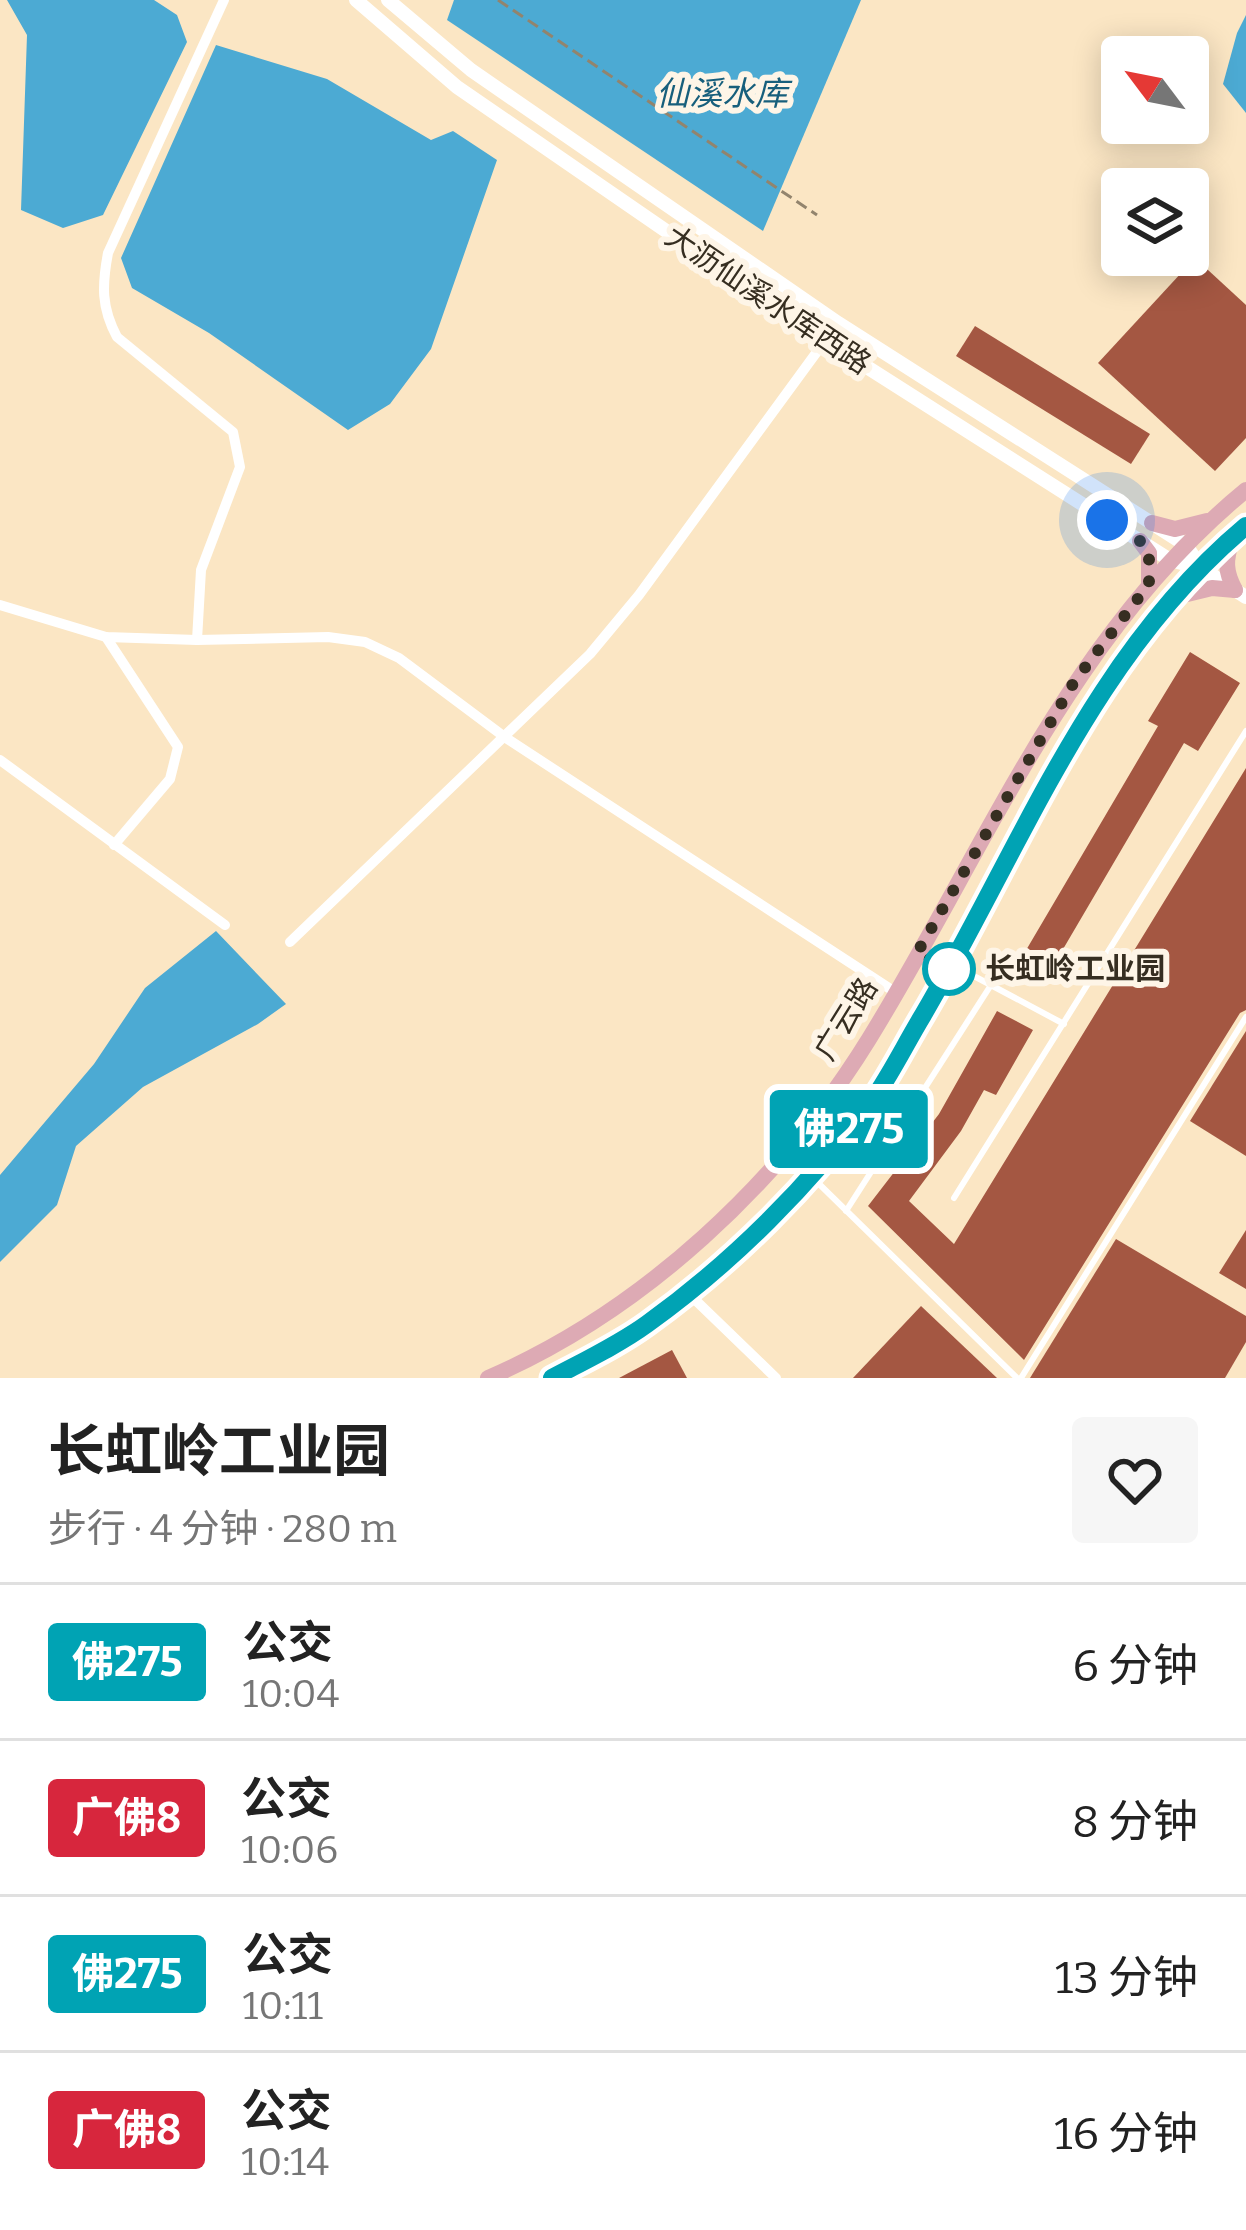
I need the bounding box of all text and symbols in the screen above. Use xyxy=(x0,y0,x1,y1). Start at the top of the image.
north arrow xyxy=(1101,36,1209,144)
map controls xyxy=(1101,36,1209,276)
water label: 仙溪水库 xyxy=(656,74,793,114)
button: layers xyxy=(1101,168,1209,276)
street label: 大沥仙溪水库西路 xyxy=(658,218,878,382)
your location xyxy=(1077,490,1137,550)
marker: 长虹岭工业园 xyxy=(924,944,974,994)
place label: 长虹岭工业园 xyxy=(985,951,1165,987)
street label: 广云路 xyxy=(807,971,885,1067)
line badge: 佛275 xyxy=(765,1090,933,1168)
text: 佛275 xyxy=(794,1104,904,1154)
button: heart xyxy=(1072,1417,1198,1543)
text: 长虹岭工业园 xyxy=(48,1418,390,1486)
text: 步行 · 4 分钟 · 280 m xyxy=(48,1506,397,1552)
text: 公交 xyxy=(242,1616,332,1670)
text: 佛275 xyxy=(72,1637,182,1687)
text: 6 分钟 xyxy=(1073,1639,1198,1693)
text: 10:04 xyxy=(242,1671,339,1717)
text: 公交 xyxy=(241,1772,331,1826)
text: 广佛8 xyxy=(72,1793,181,1843)
text: 8 分钟 xyxy=(1072,1795,1198,1849)
text: 10:06 xyxy=(241,1827,338,1873)
text: 公交 xyxy=(242,1928,332,1982)
text: 佛275 xyxy=(72,1949,182,1999)
text: 13 分钟 xyxy=(1055,1951,1198,2005)
text: 10:11 xyxy=(242,1983,323,2029)
text: 公交 xyxy=(241,2084,331,2138)
text: 广佛8 xyxy=(72,2105,181,2155)
text: 16 分钟 xyxy=(1054,2107,1198,2161)
text: 10:14 xyxy=(241,2139,329,2185)

